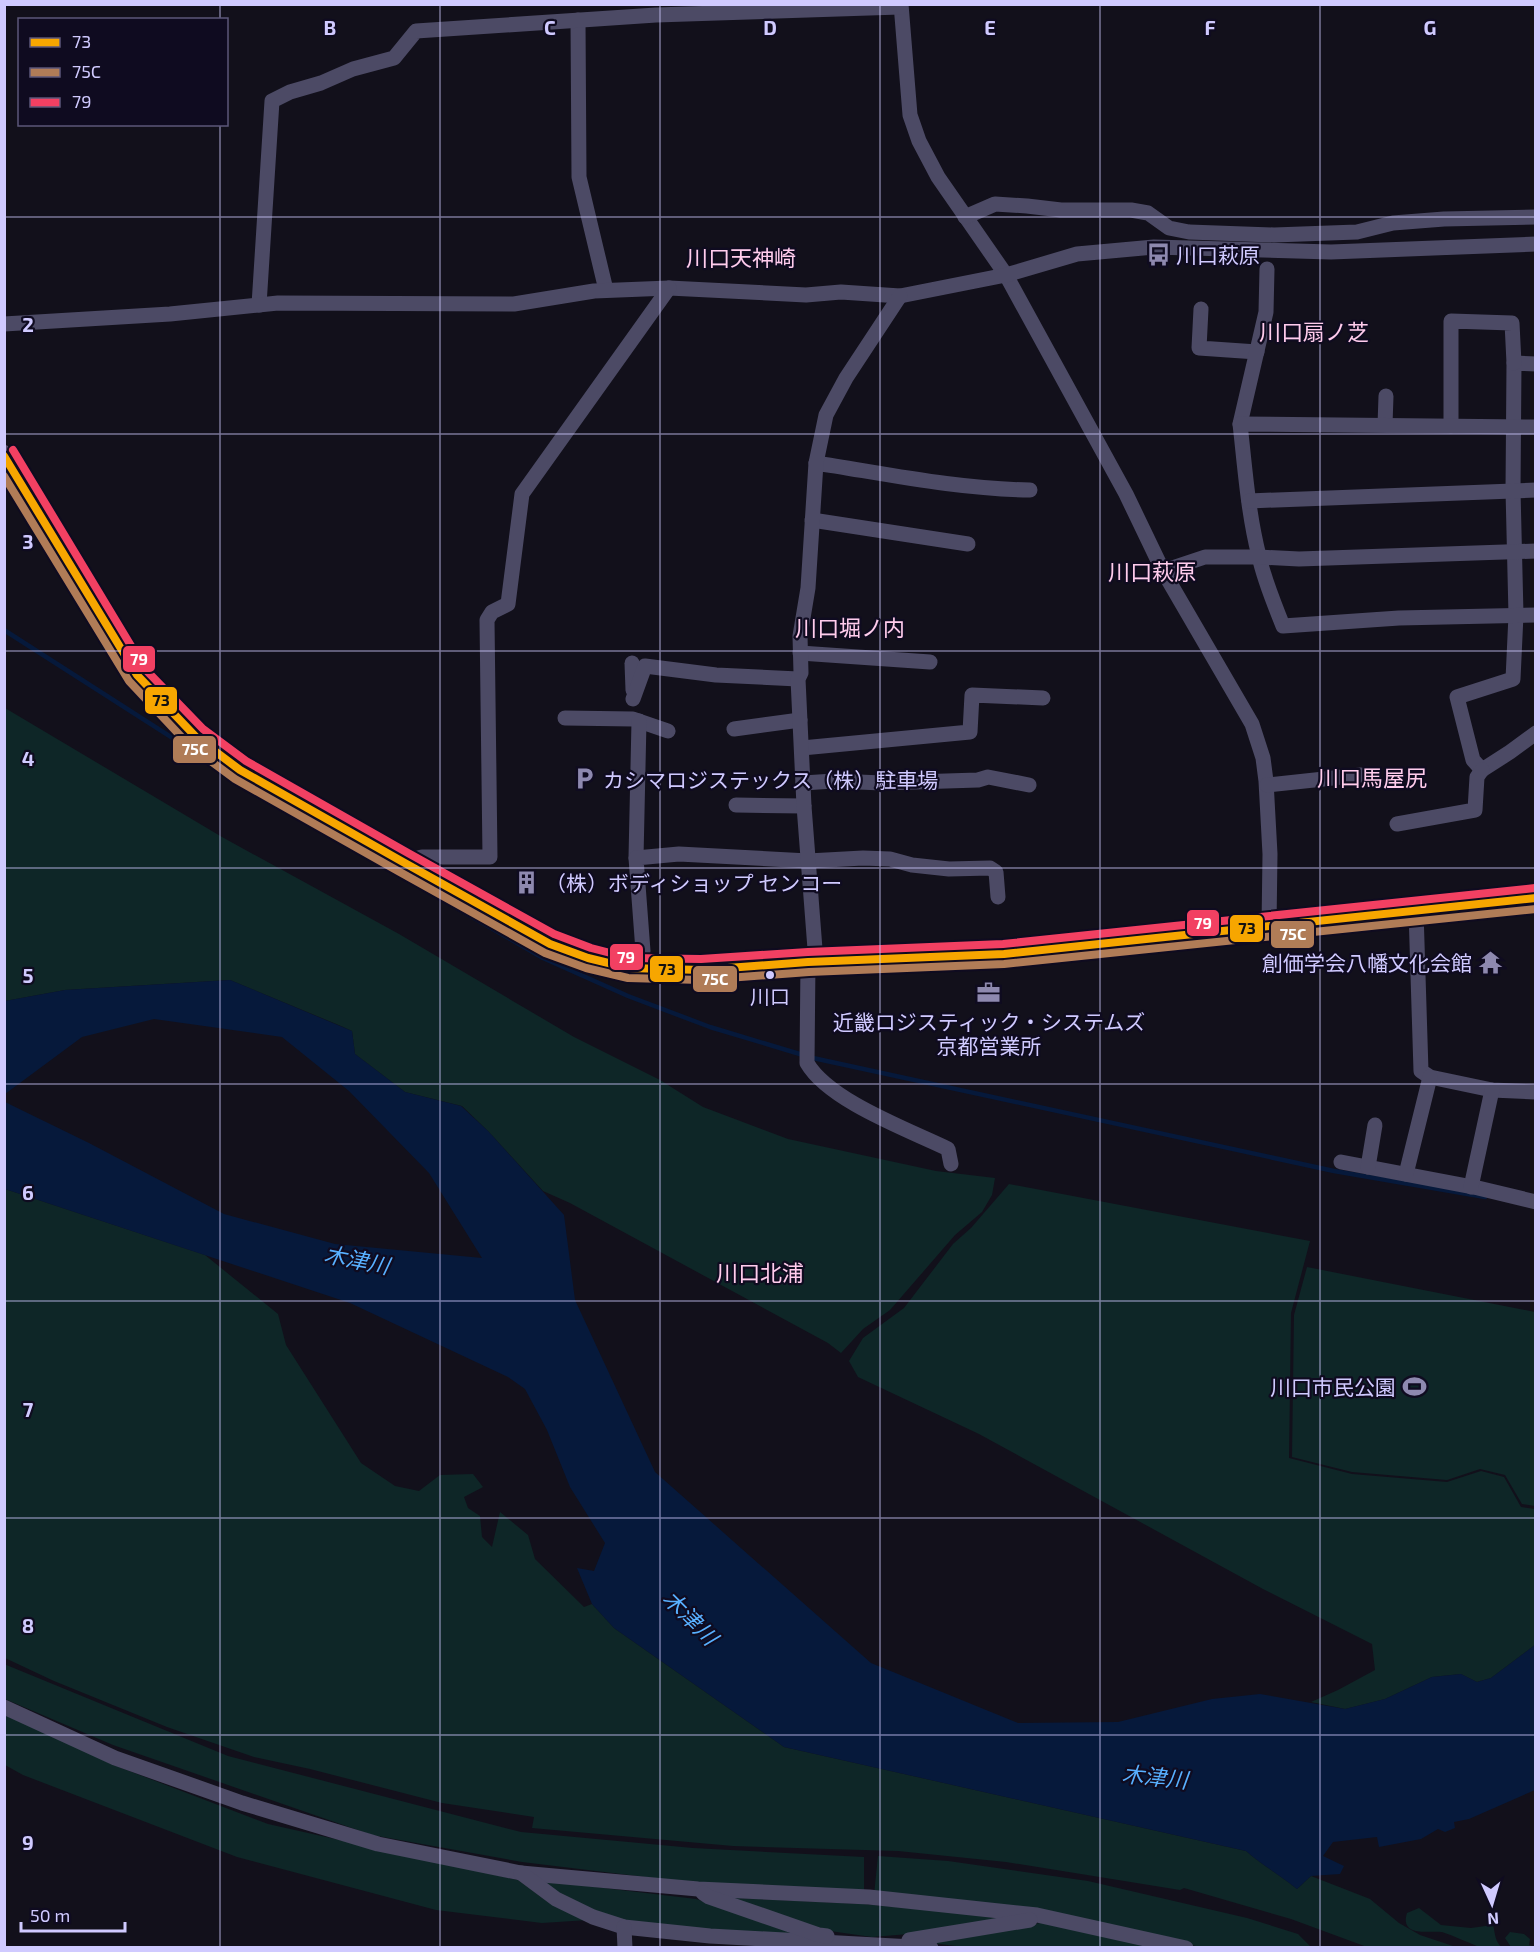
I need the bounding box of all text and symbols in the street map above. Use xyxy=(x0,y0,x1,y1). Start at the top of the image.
text: B xyxy=(324,15,336,39)
text: C xyxy=(544,15,556,39)
text: D xyxy=(763,15,777,39)
text: E xyxy=(984,15,996,39)
text: F xyxy=(1204,15,1216,39)
text: G xyxy=(1424,15,1436,39)
legend xyxy=(18,18,228,126)
text: 73 xyxy=(72,30,91,52)
text: 75C xyxy=(72,60,101,82)
text: 79 xyxy=(72,90,92,112)
bus stop icon: 川口萩原 xyxy=(1145,241,1171,267)
place label: 川口萩原 xyxy=(1176,242,1260,267)
district label: 川口天神崎 xyxy=(686,244,796,270)
text: 2 xyxy=(22,312,34,336)
district label: 川口扇ノ芝 xyxy=(1259,318,1369,344)
text: 3 xyxy=(22,529,34,553)
district label: 川口萩原 xyxy=(1108,558,1196,584)
district label: 川口堀ノ内 xyxy=(795,614,905,640)
line badge: 79 xyxy=(122,645,156,673)
text: 79 xyxy=(130,649,148,668)
line badge: 73 xyxy=(144,686,178,715)
text: 73 xyxy=(152,690,170,709)
line badge: 75C xyxy=(172,735,217,764)
text: 75C xyxy=(182,739,208,758)
text: 4 xyxy=(22,746,35,770)
district label: 川口馬屋尻 xyxy=(1317,764,1427,790)
parking icon: カシマロジステックス（株）駐車場 xyxy=(572,766,598,792)
place label: カシマロジステックス（株）駐車場 xyxy=(603,767,938,792)
building icon: （株）ボディショップ センコー xyxy=(514,869,540,895)
place label: （株）ボディショップ センコー xyxy=(545,870,842,895)
line badge: 79 xyxy=(1186,909,1220,937)
text: 79 xyxy=(1194,913,1212,932)
line badge: 73 xyxy=(1229,914,1264,943)
text: 73 xyxy=(1238,918,1256,937)
line badge: 75C xyxy=(1270,920,1315,949)
text: 75C xyxy=(1280,924,1306,943)
line badge: 79 xyxy=(609,943,644,971)
text: 79 xyxy=(617,947,635,966)
temple icon: 創価学会八幡文化会館 xyxy=(1477,949,1503,975)
place label: 創価学会八幡文化会館 xyxy=(1262,950,1472,975)
line badge: 73 xyxy=(649,955,684,983)
text: 73 xyxy=(658,959,676,978)
text: 5 xyxy=(22,963,34,987)
line badge: 75C xyxy=(692,965,738,993)
text: 75C xyxy=(702,969,728,988)
marker: 川口 xyxy=(764,969,776,981)
office icon: 近畿ロジスティック・システムズ 京都営業所 xyxy=(976,980,1002,1006)
place label: 川口 xyxy=(750,984,790,1008)
place label: 近畿ロジスティック・システムズ 京都営業所 xyxy=(833,1009,1145,1058)
text: 6 xyxy=(22,1180,34,1204)
water label: 木津川 xyxy=(322,1240,394,1278)
district label: 川口北浦 xyxy=(716,1259,804,1285)
sports icon: 川口市民公園 xyxy=(1401,1373,1427,1399)
place label: 川口市民公園 xyxy=(1270,1374,1396,1399)
text: 7 xyxy=(23,1397,34,1421)
water label: 木津川 xyxy=(658,1584,725,1651)
text: 8 xyxy=(22,1613,34,1637)
water label: 木津川 xyxy=(1121,1760,1191,1793)
text: 9 xyxy=(22,1830,34,1854)
north arrow xyxy=(1462,1874,1522,1934)
scale bar xyxy=(21,1895,124,1933)
text: 50 m xyxy=(30,1904,70,1926)
text: N xyxy=(1487,1910,1500,1929)

